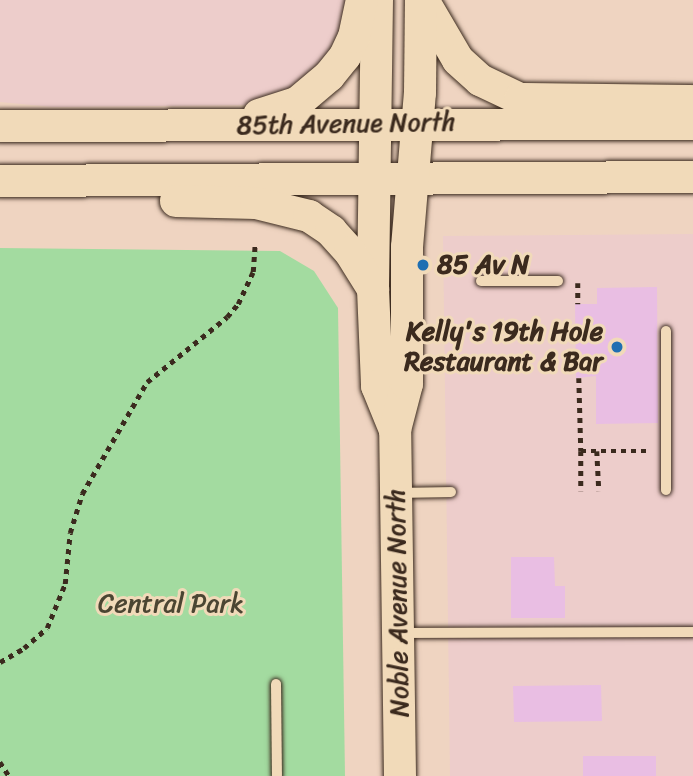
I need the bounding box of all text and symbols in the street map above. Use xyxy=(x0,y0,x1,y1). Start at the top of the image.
street label: 85th Avenue North xyxy=(236,106,456,142)
place label: 85 Av N xyxy=(437,249,529,281)
marker: 85 Av N xyxy=(415,257,431,273)
place label: Kelly's 19th Hole Restaurant & Bar xyxy=(404,316,603,378)
marker: Kelly's 19th Hole Restaurant & Bar xyxy=(609,339,625,355)
street label: Noble Avenue North xyxy=(380,488,416,718)
park label: Central Park xyxy=(98,588,244,620)

